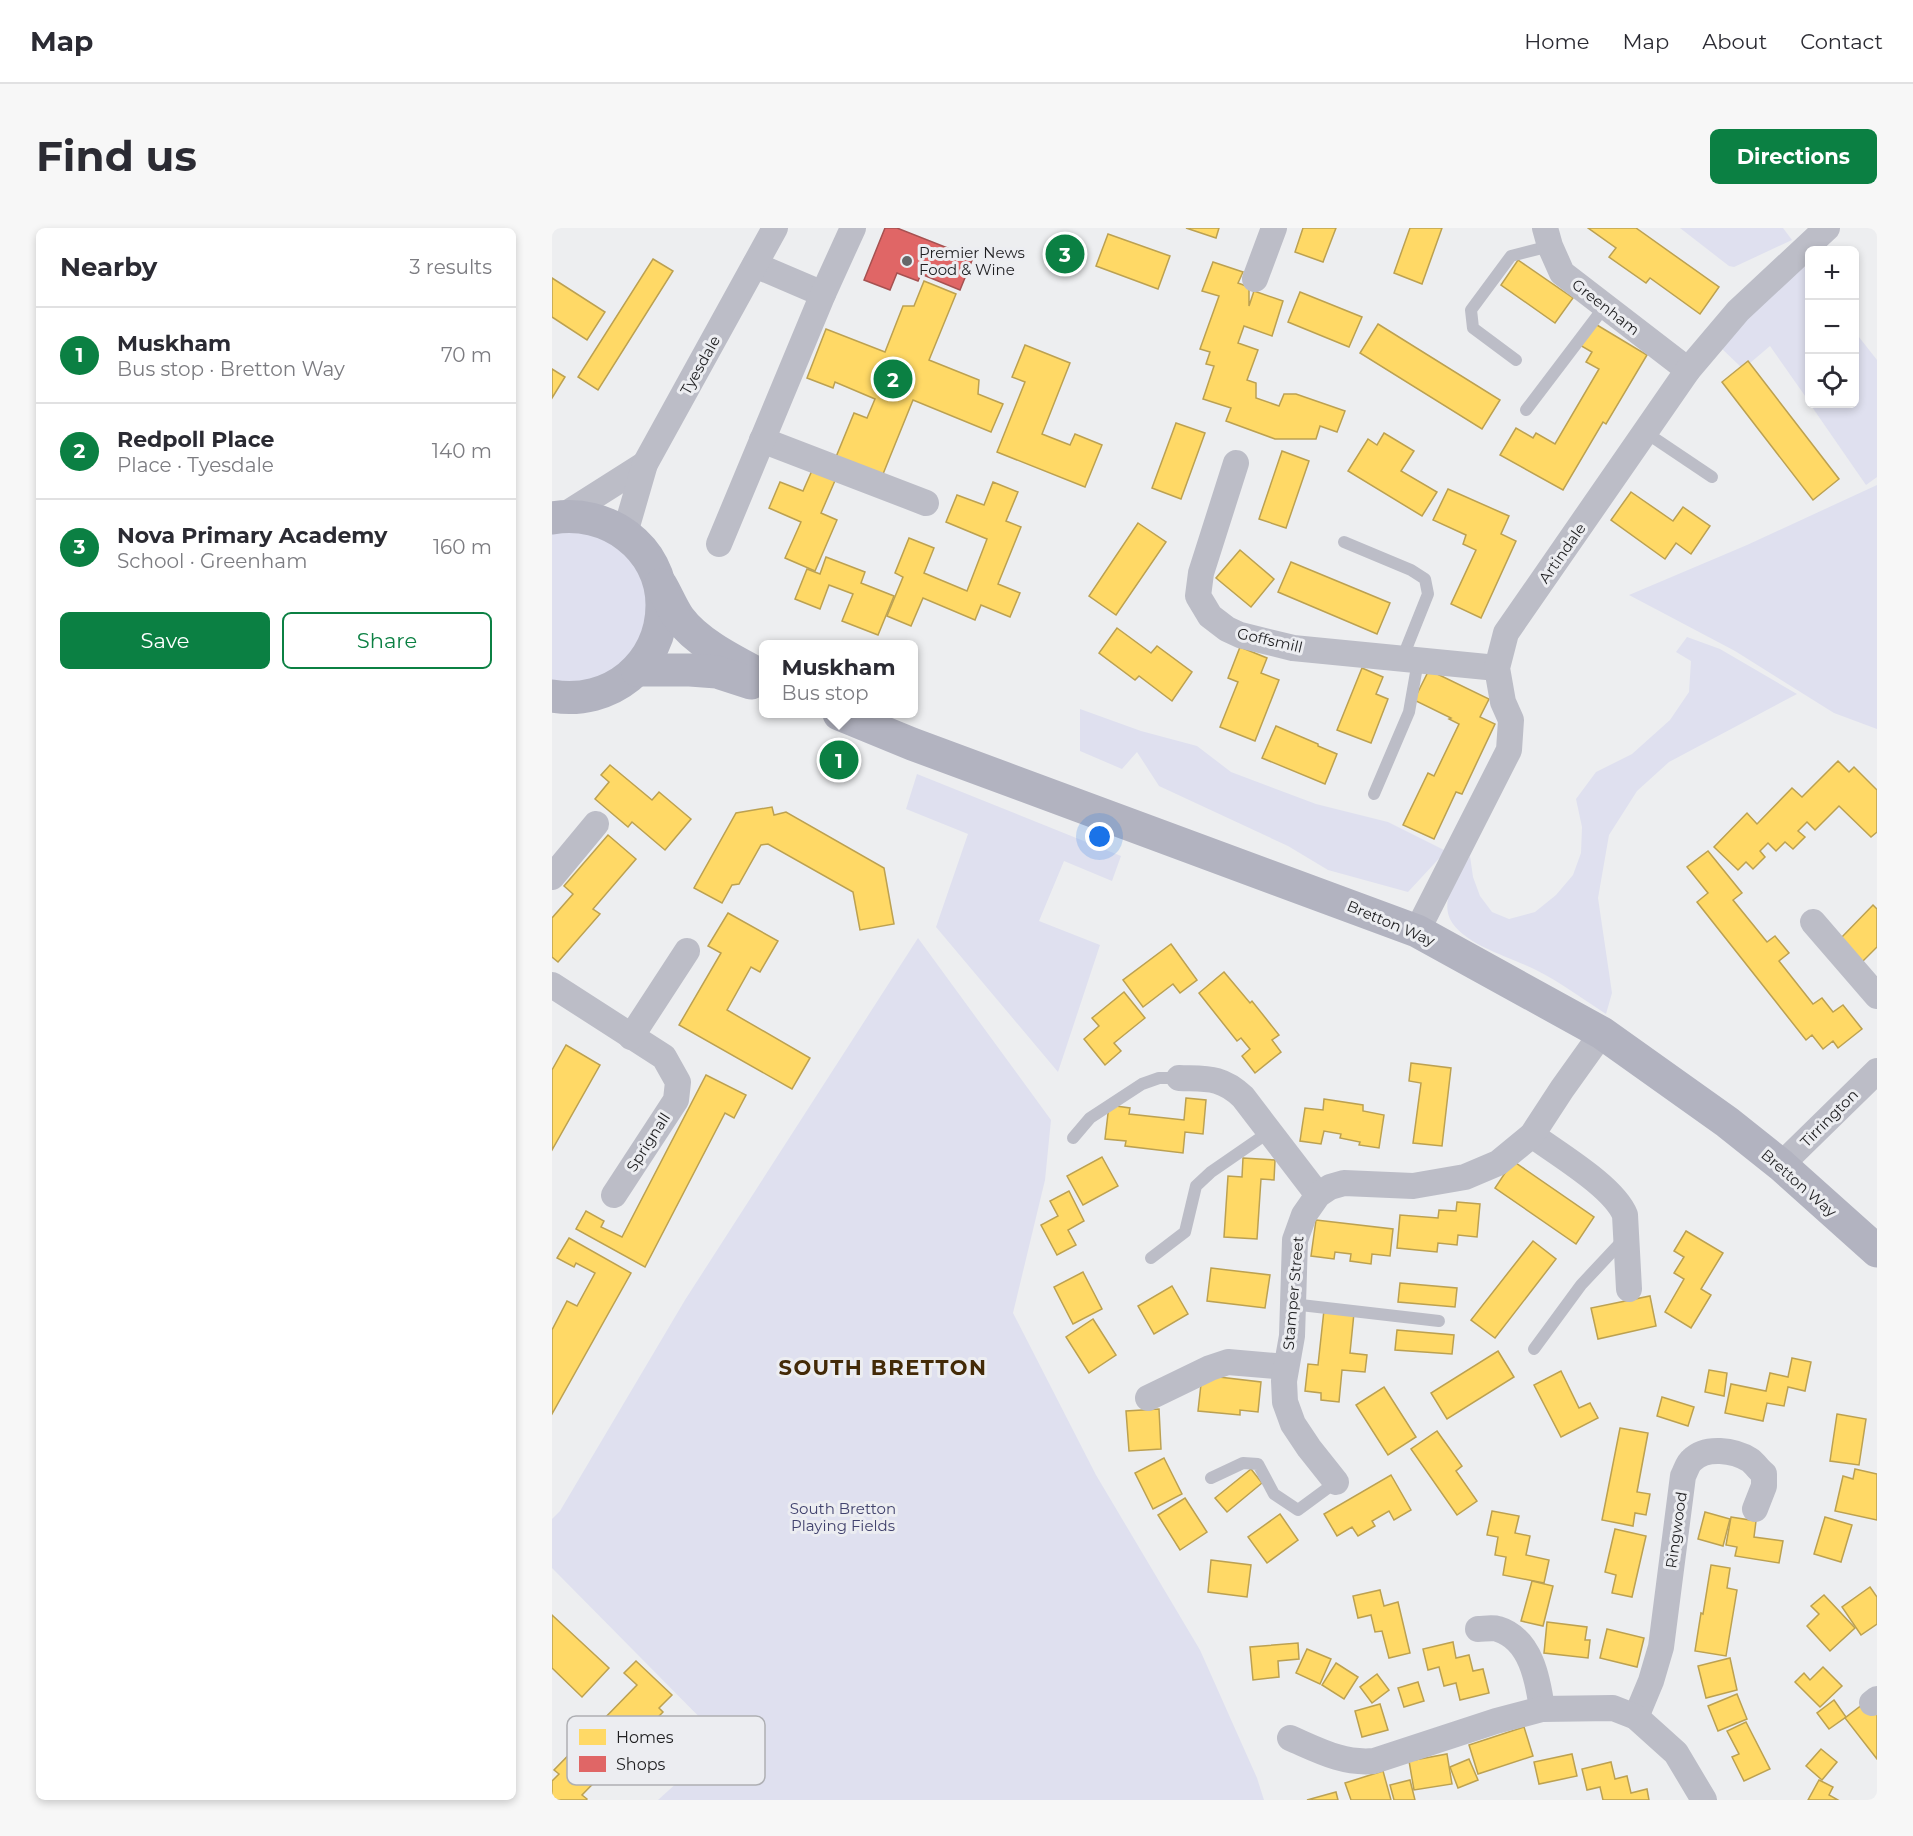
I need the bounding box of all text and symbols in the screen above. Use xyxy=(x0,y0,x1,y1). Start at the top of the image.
text: Map xyxy=(30,24,93,58)
text: Home xyxy=(1524,29,1589,54)
text: Map xyxy=(1622,29,1669,54)
text: About xyxy=(1702,29,1767,54)
text: Contact xyxy=(1800,29,1883,54)
button: Directions xyxy=(1710,129,1877,184)
text: Find us xyxy=(36,130,197,182)
pin: 3 xyxy=(1046,231,1084,276)
place label: Premier News Food & Wine xyxy=(919,243,1025,279)
map controls xyxy=(1805,246,1859,408)
button: + xyxy=(1805,246,1859,300)
text: Nearby xyxy=(60,251,157,283)
marker: Premier News Food & Wine xyxy=(900,254,914,268)
text: 3 results xyxy=(409,255,492,279)
street label: Greenham xyxy=(1568,275,1644,339)
button: − xyxy=(1805,300,1859,354)
text: Muskham xyxy=(117,330,231,357)
street label: Tyesdale xyxy=(676,332,724,398)
text: 1 xyxy=(76,343,83,367)
text: 70 m xyxy=(441,343,492,367)
button: locate xyxy=(1805,354,1859,408)
pin: 2 xyxy=(874,356,912,402)
text: Bus stop · Bretton Way xyxy=(117,357,345,381)
text: Redpoll Place xyxy=(117,426,274,453)
text: 2 xyxy=(74,439,85,463)
text: 140 m xyxy=(432,439,492,463)
text: Place · Tyesdale xyxy=(117,453,274,477)
street label: Artindale xyxy=(1534,519,1590,587)
text: Nova Primary Academy xyxy=(117,522,387,549)
text: 3 xyxy=(74,535,85,559)
text: 160 m xyxy=(433,535,492,559)
text: School · Greenham xyxy=(117,549,307,573)
button: Save xyxy=(60,612,270,669)
button: Share xyxy=(282,612,492,669)
street label: Goffsmill xyxy=(1235,623,1305,657)
popup xyxy=(759,640,918,718)
text: Muskham xyxy=(781,654,896,681)
text: Bus stop xyxy=(781,681,869,705)
pin: 1 xyxy=(820,738,858,782)
your location xyxy=(1085,822,1114,851)
street label: Bretton Way xyxy=(1344,896,1439,950)
street label: Tirrington xyxy=(1796,1085,1862,1151)
street label: Sprignall xyxy=(622,1109,674,1175)
street label: Bretton Way xyxy=(1757,1145,1841,1222)
street label: Stamper Street xyxy=(1279,1235,1307,1351)
district label: SOUTH BRETTON xyxy=(778,1355,988,1380)
street label: Ringwood xyxy=(1661,1490,1691,1570)
park label: South Bretton Playing Fields xyxy=(790,1499,896,1535)
legend xyxy=(567,1716,765,1785)
text: Homes xyxy=(616,1728,674,1747)
text: Shops xyxy=(616,1755,666,1774)

